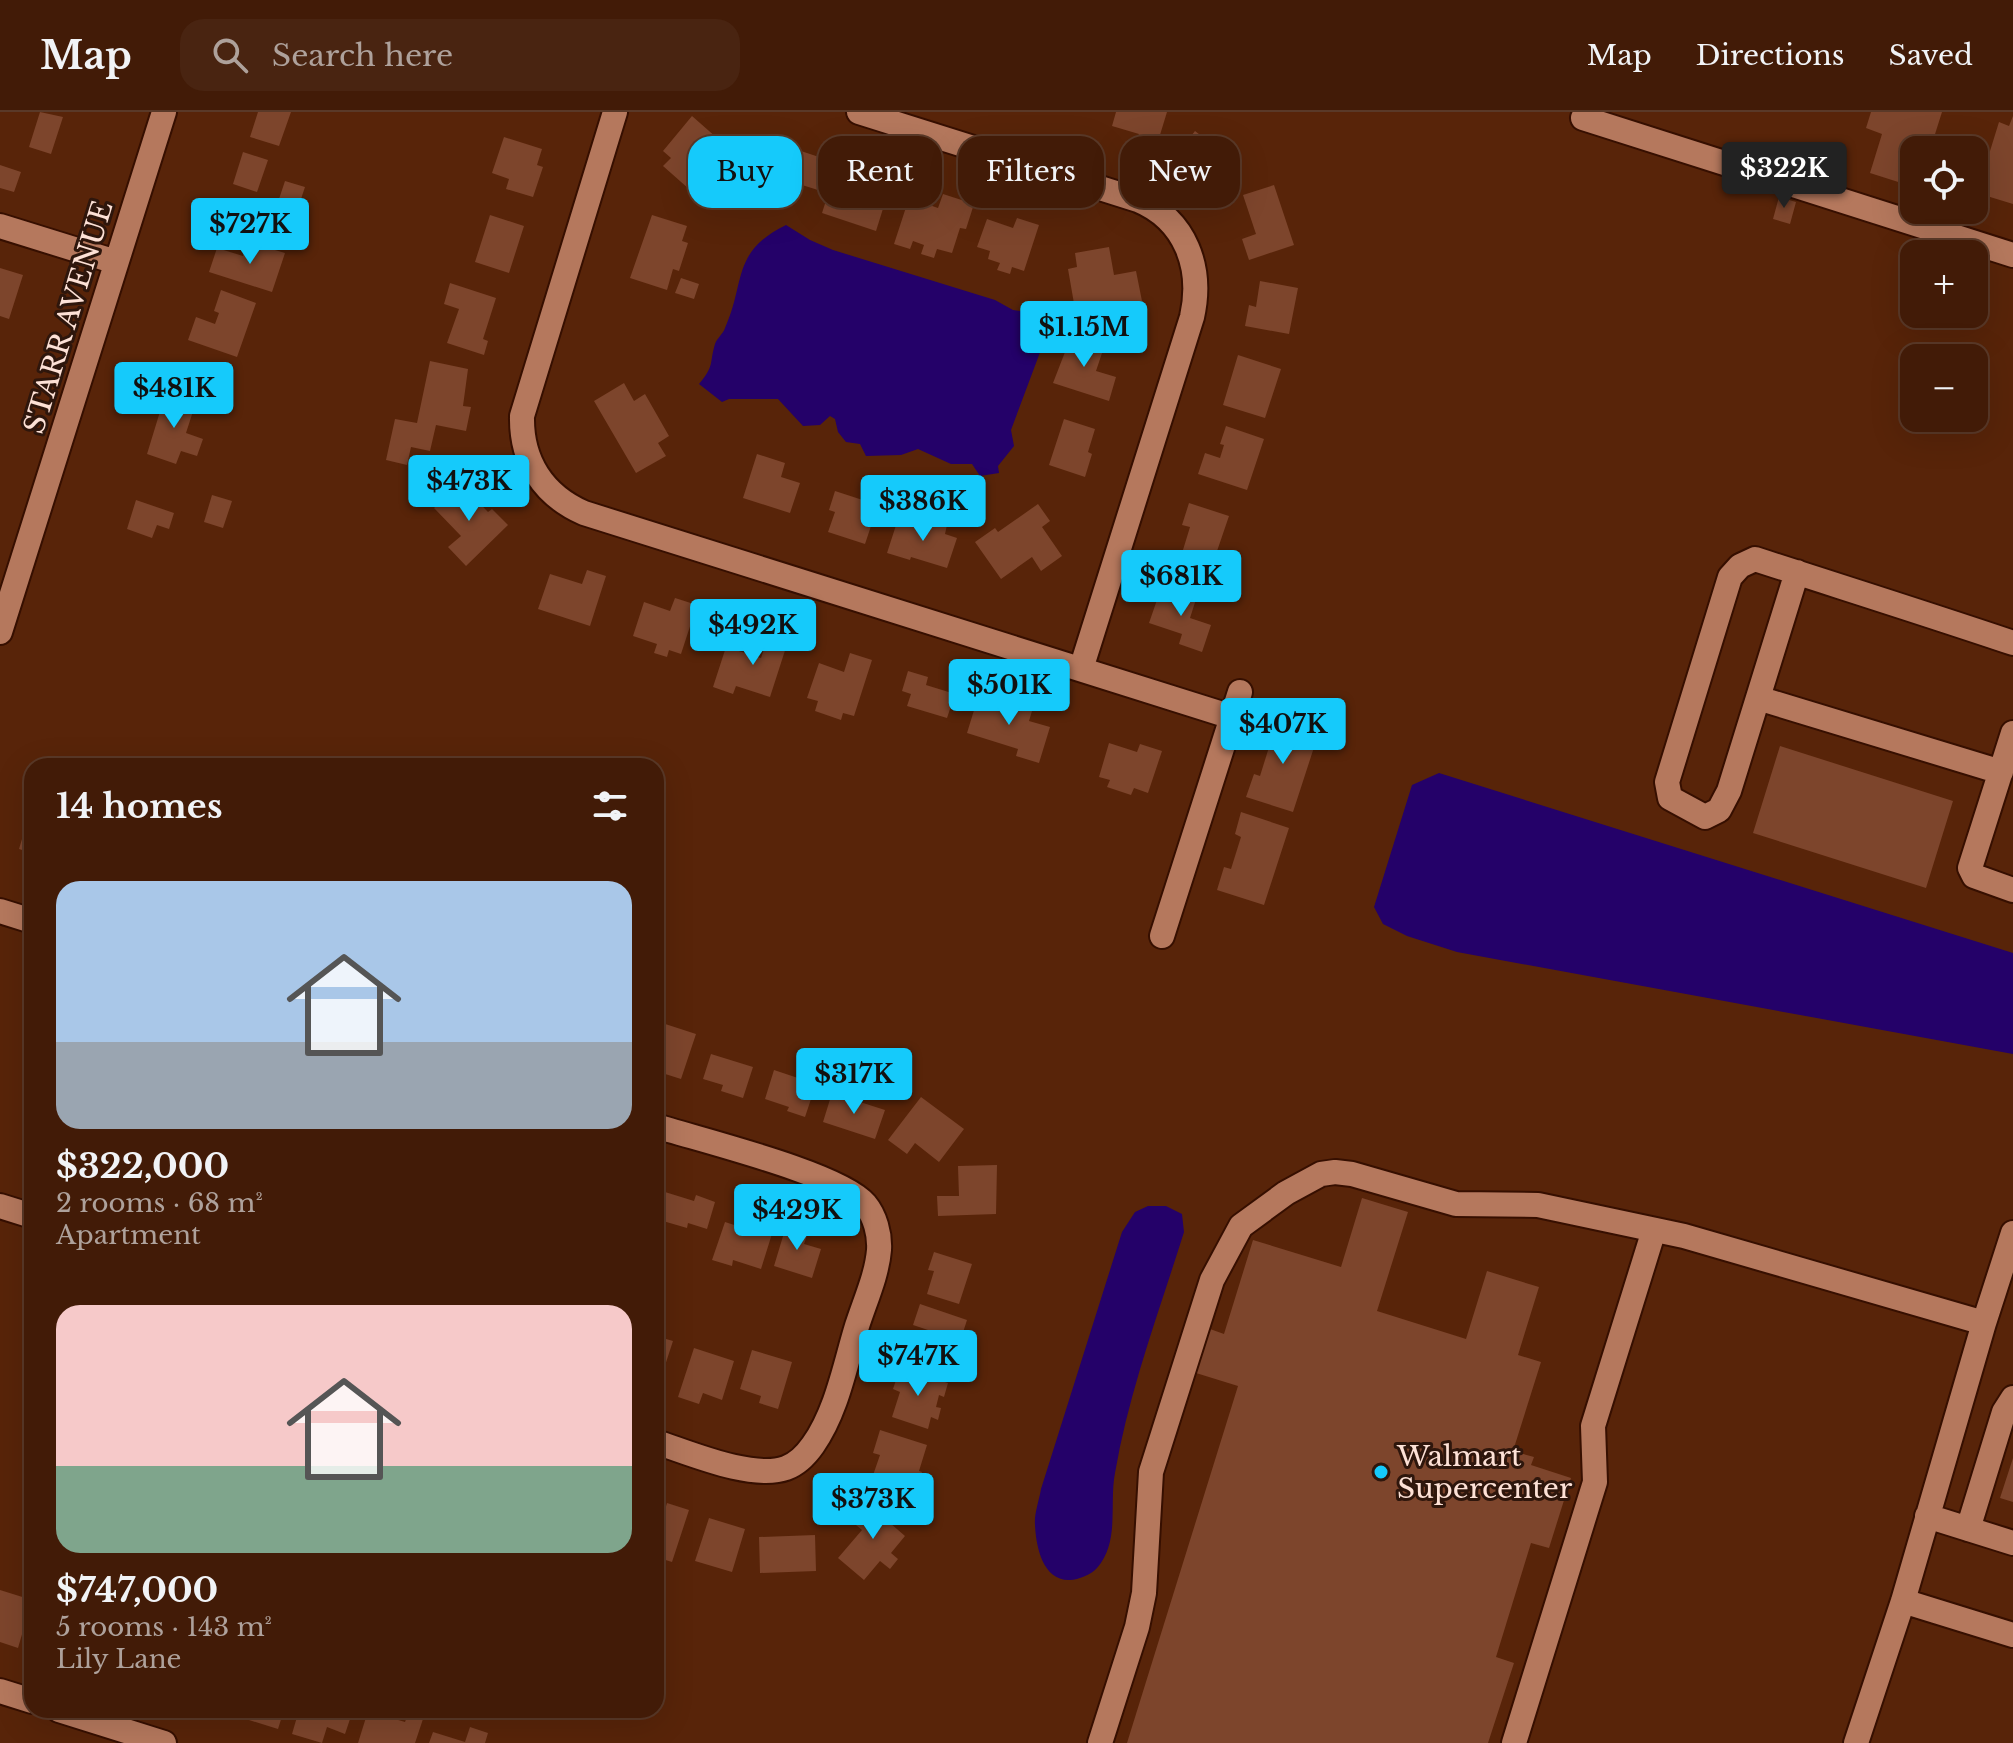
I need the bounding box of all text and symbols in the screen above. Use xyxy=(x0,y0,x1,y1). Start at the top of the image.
search box xyxy=(180,19,740,91)
text: Map xyxy=(40,32,132,79)
icon: search xyxy=(208,33,252,77)
text: Search here xyxy=(272,37,453,74)
text: Map xyxy=(1587,38,1652,73)
text: Directions xyxy=(1696,38,1845,73)
text: Saved xyxy=(1889,38,1973,73)
chip: Buy xyxy=(688,136,802,208)
chip: Rent xyxy=(818,136,942,208)
chip: Filters xyxy=(958,136,1104,208)
chip: New xyxy=(1120,136,1240,208)
map controls xyxy=(1900,136,1988,432)
button: locate xyxy=(1900,136,1988,224)
pin: $322K xyxy=(1728,142,1840,210)
text: $322K xyxy=(1740,152,1828,184)
street label: STARR AVENUE xyxy=(16,197,121,438)
pin: $727K xyxy=(194,198,306,266)
text: $727K xyxy=(209,208,291,240)
button: + xyxy=(1900,240,1988,328)
pin: $1.15M xyxy=(1019,301,1149,369)
text: $1.15M xyxy=(1038,311,1130,343)
button: − xyxy=(1900,344,1988,432)
pin: $481K xyxy=(118,362,230,430)
text: $481K xyxy=(132,372,216,404)
pin: $473K xyxy=(413,455,525,523)
text: $473K xyxy=(426,465,512,497)
pin: $386K xyxy=(867,475,979,543)
text: $386K xyxy=(879,485,967,517)
pin: $681K xyxy=(1125,550,1237,618)
text: $681K xyxy=(1139,560,1223,592)
pin: $492K xyxy=(697,599,809,667)
text: $492K xyxy=(708,609,798,641)
pin: $501K xyxy=(953,659,1065,727)
text: $501K xyxy=(967,669,1051,701)
pin: $407K xyxy=(1227,698,1339,766)
text: $407K xyxy=(1239,708,1327,740)
icon: filters xyxy=(588,784,632,828)
text: 14 homes xyxy=(56,785,223,827)
icon: home xyxy=(272,933,416,1077)
pin: $317K xyxy=(798,1048,910,1116)
text: $317K xyxy=(814,1058,894,1090)
text: $322,000 xyxy=(56,1145,229,1187)
pin: $429K xyxy=(741,1184,853,1252)
text: 2 rooms · 68 m² xyxy=(56,1187,263,1219)
text: $429K xyxy=(752,1194,842,1226)
text: Apartment xyxy=(56,1219,201,1251)
pin: $747K xyxy=(862,1330,974,1398)
text: $747K xyxy=(877,1340,959,1372)
icon: home xyxy=(272,1357,416,1501)
place label: Walmart Supercenter xyxy=(1396,1439,1573,1506)
marker: Walmart Supercenter xyxy=(1372,1463,1390,1481)
pin: $373K xyxy=(817,1473,929,1541)
text: $373K xyxy=(831,1483,915,1515)
text: $747,000 xyxy=(56,1569,218,1611)
text: 5 rooms · 143 m² xyxy=(56,1611,272,1643)
text: Lily Lane xyxy=(56,1643,181,1675)

